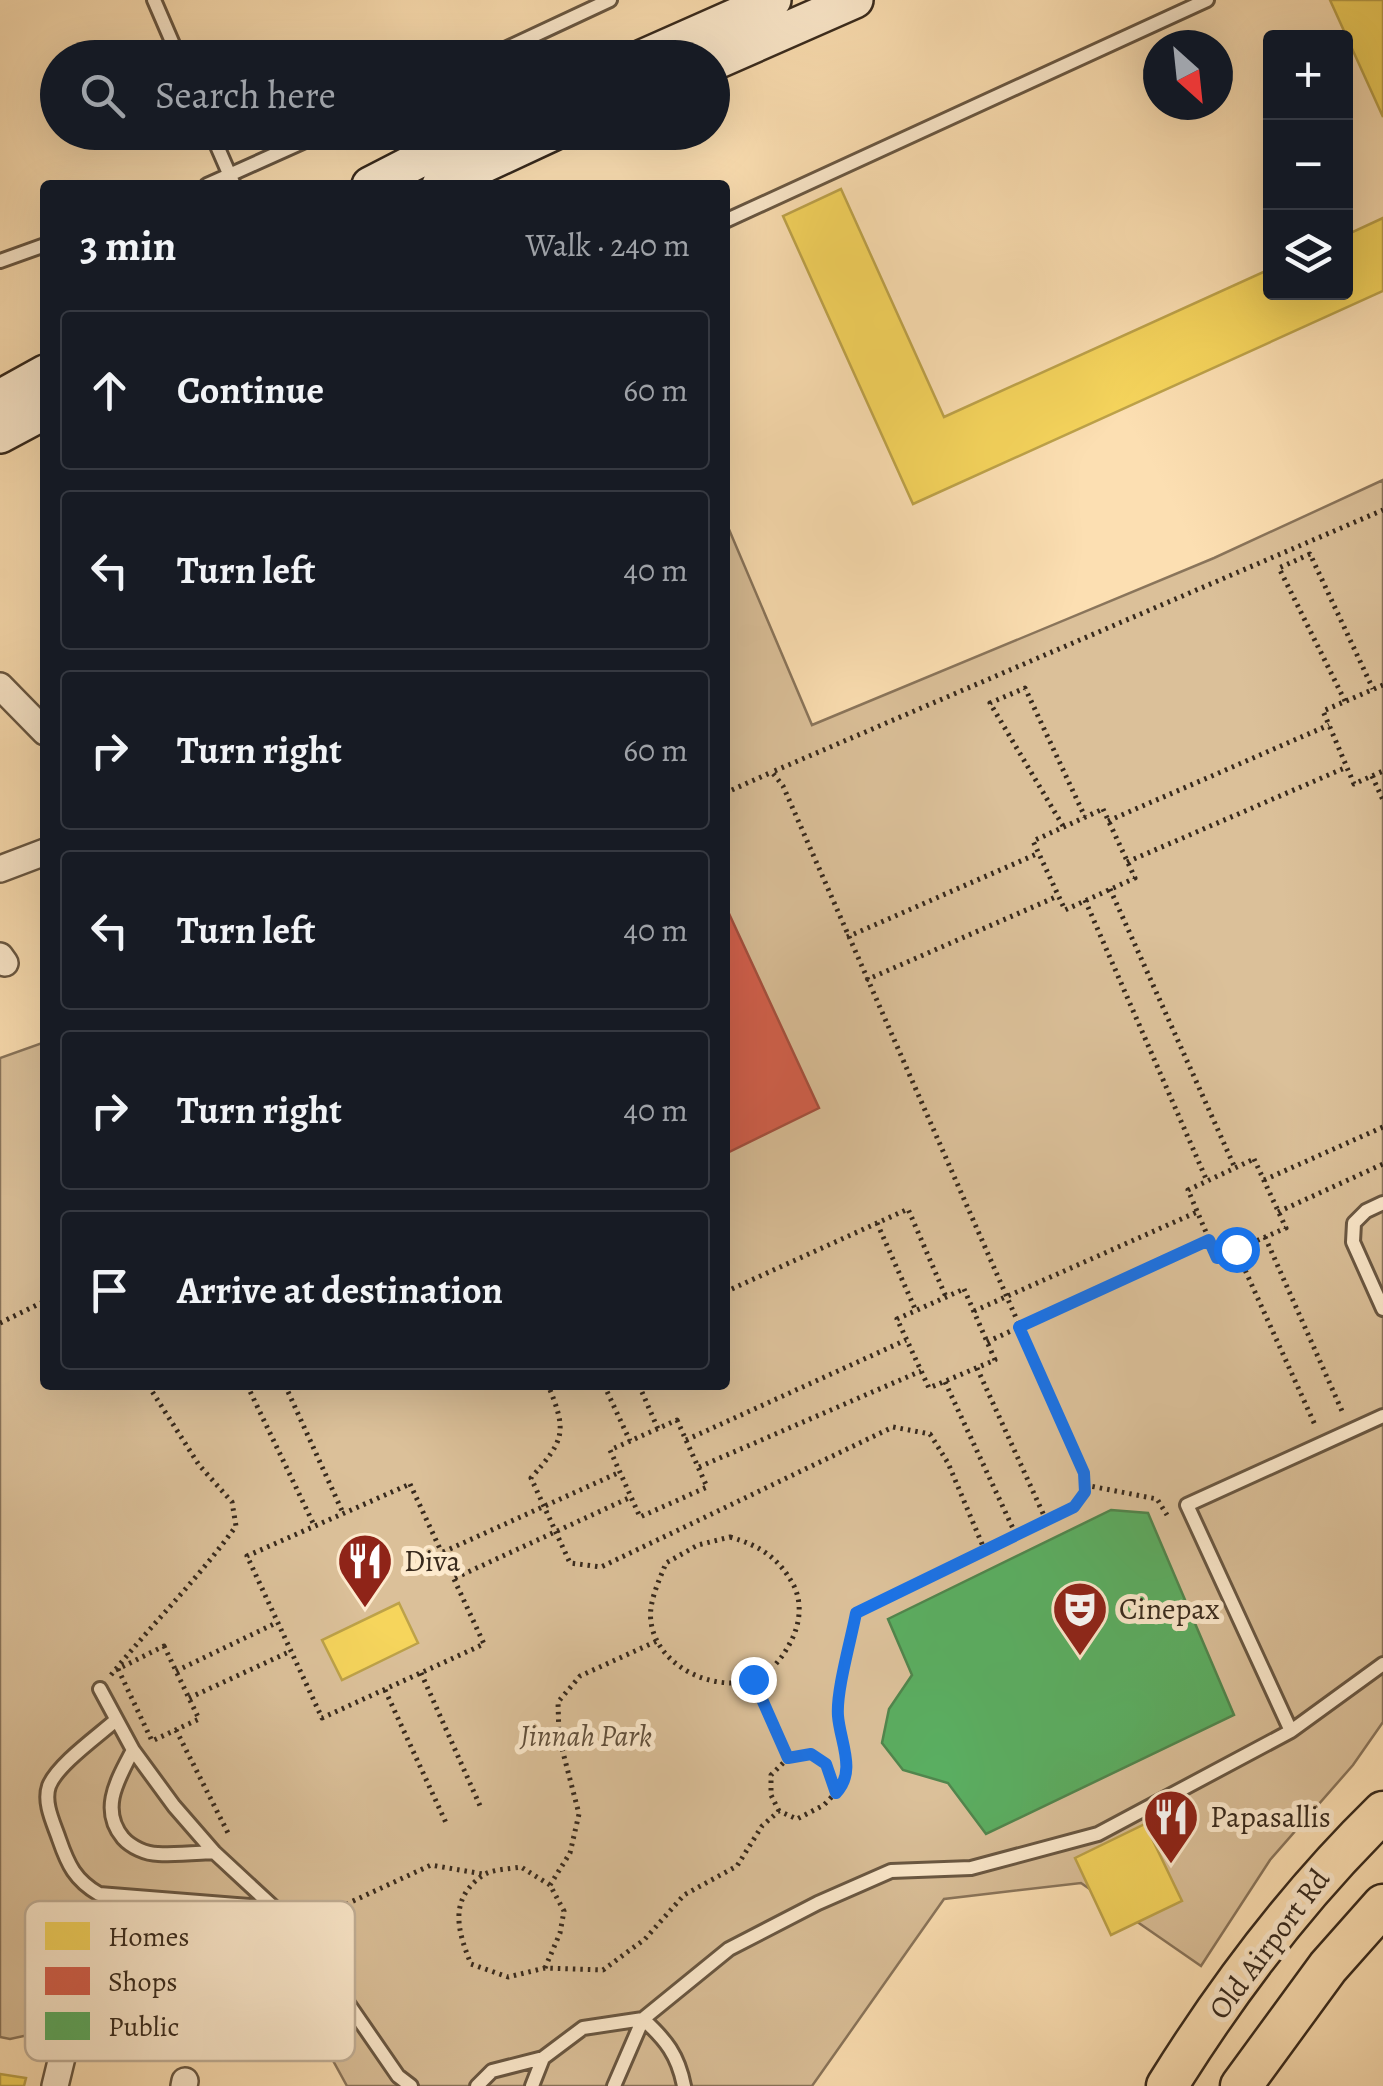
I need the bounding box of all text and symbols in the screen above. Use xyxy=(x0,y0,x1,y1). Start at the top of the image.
north arrow xyxy=(1143,30,1233,120)
map controls xyxy=(1263,30,1353,300)
button: + xyxy=(1263,30,1353,120)
search box xyxy=(40,40,730,150)
icon: search xyxy=(75,68,130,123)
text: Search here xyxy=(155,69,336,121)
button: − xyxy=(1263,120,1353,210)
button: layers xyxy=(1263,210,1353,300)
text: 3 min xyxy=(80,217,176,274)
text: Walk · 240 m xyxy=(525,223,690,267)
icon: ahead xyxy=(82,363,137,418)
text: Continue xyxy=(177,364,324,416)
text: 60 m xyxy=(623,368,688,412)
icon: left xyxy=(82,543,137,598)
text: Turn left xyxy=(177,544,316,596)
text: 40 m xyxy=(623,548,688,592)
icon: right xyxy=(82,723,137,778)
text: Turn right xyxy=(177,724,342,776)
text: 60 m xyxy=(623,728,688,772)
icon: left xyxy=(82,903,137,958)
text: Turn left xyxy=(177,904,316,956)
text: 40 m xyxy=(623,908,688,952)
icon: right xyxy=(82,1083,137,1138)
text: Turn right xyxy=(177,1084,342,1136)
text: 40 m xyxy=(623,1088,688,1132)
route start xyxy=(1214,1227,1260,1273)
icon: arrive xyxy=(82,1263,137,1318)
text: Arrive at destination xyxy=(177,1264,503,1316)
restaurant icon: Diva xyxy=(335,1531,395,1610)
place label: Diva xyxy=(404,1541,460,1581)
theatre icon: Cinepax xyxy=(1050,1579,1110,1658)
place label: Cinepax xyxy=(1119,1589,1220,1629)
route end xyxy=(731,1657,777,1703)
park label: Jinnah Park xyxy=(519,1716,652,1756)
restaurant icon: Papasallis xyxy=(1141,1787,1201,1866)
place label: Papasallis xyxy=(1210,1797,1331,1837)
street label: Old Airport Rd xyxy=(1199,1860,1339,2027)
legend xyxy=(25,1901,355,2061)
text: Homes xyxy=(108,1918,190,1956)
text: Shops xyxy=(108,1963,178,2001)
text: Public xyxy=(108,2008,179,2046)

